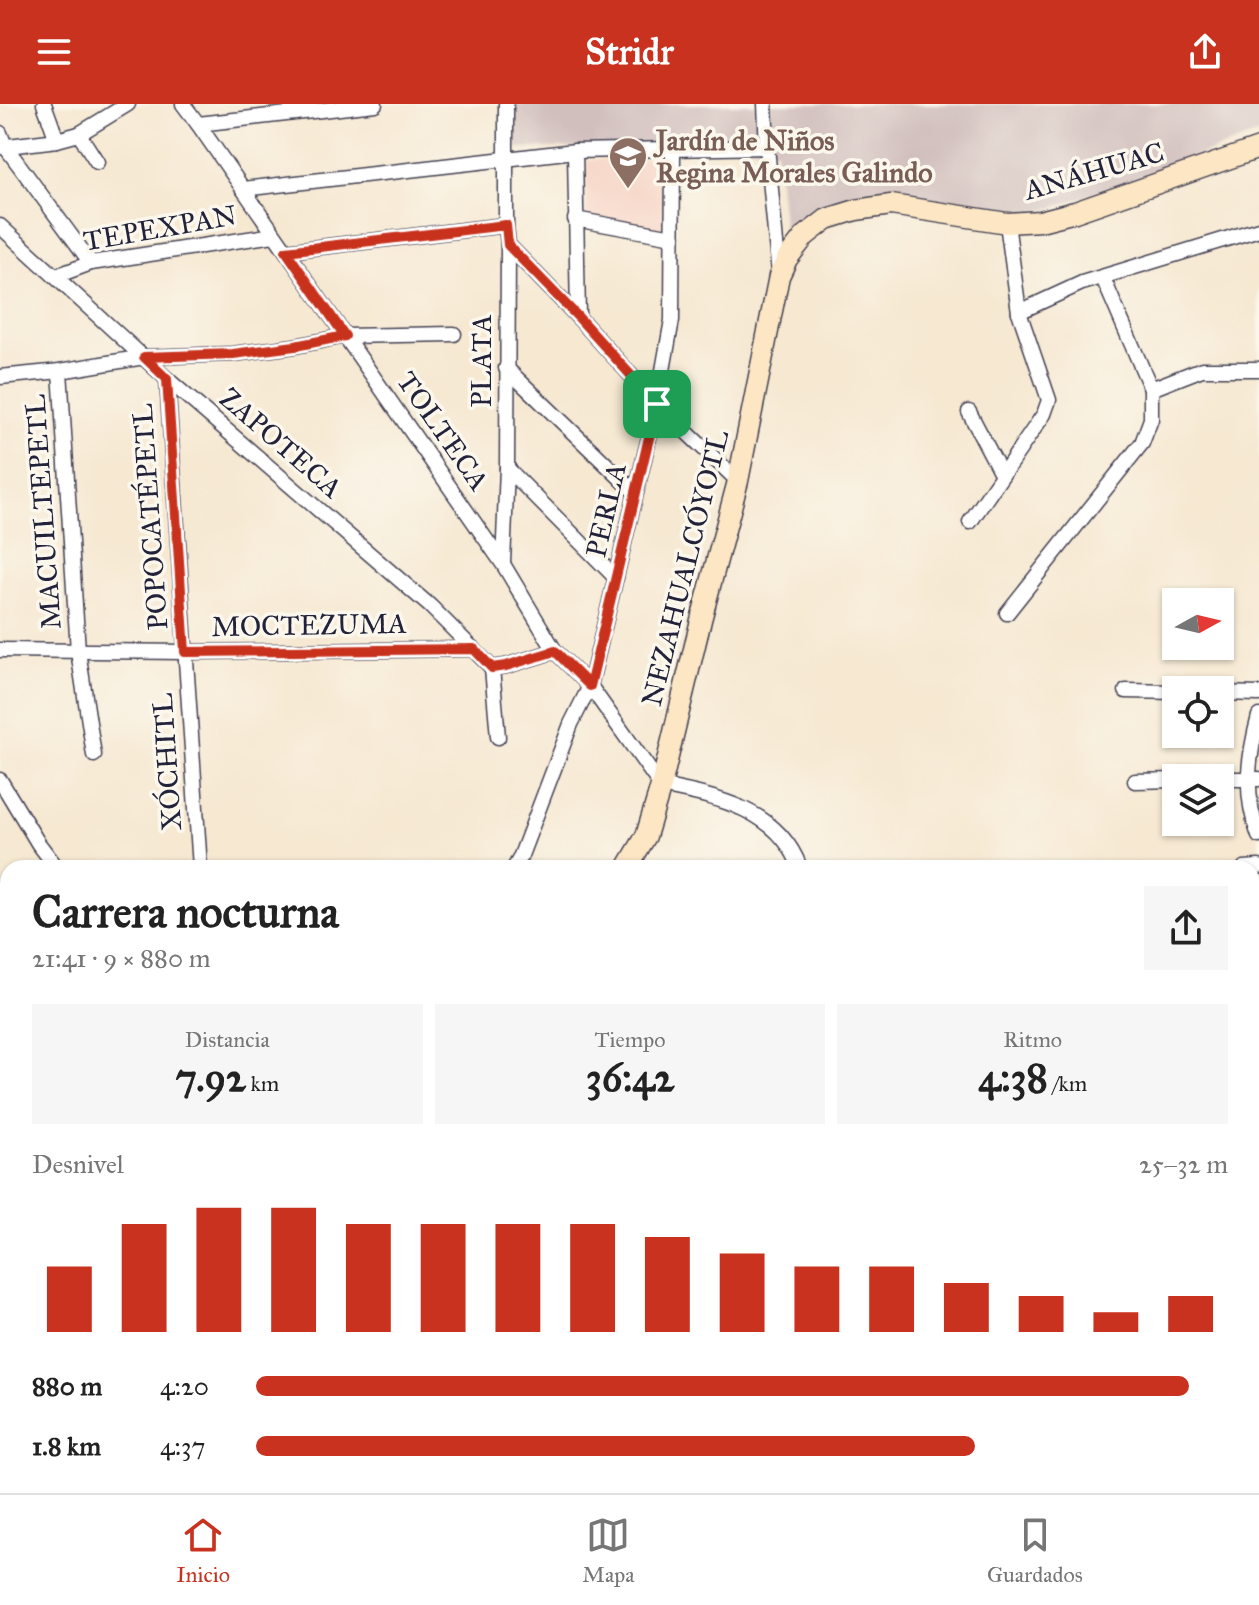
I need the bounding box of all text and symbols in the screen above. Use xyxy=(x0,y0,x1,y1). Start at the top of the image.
icon: menu xyxy=(32,30,76,74)
text: Stridr xyxy=(585,30,674,74)
icon: share xyxy=(1183,30,1227,74)
place label: Jardín de Niños Regina Morales Galindo xyxy=(652,123,933,190)
street label: ANÁHUAC xyxy=(1019,134,1168,208)
school or university icon: Jardín de Niños Regina Morales Galindo xyxy=(607,135,649,190)
street label: TEPEXPAN xyxy=(81,197,239,259)
street label: PLATA xyxy=(464,314,499,408)
street label: TOLTECA xyxy=(389,365,497,497)
pin xyxy=(623,370,691,438)
street label: ZAPOTECA xyxy=(213,380,350,506)
icon: arrive xyxy=(635,382,679,426)
street label: MACUILTEPETL xyxy=(17,393,69,631)
street label: POPOCATÉPETL xyxy=(125,402,175,631)
street label: NEZAHUALCÓYOTL xyxy=(634,426,736,710)
street label: PERLA xyxy=(578,459,634,561)
north arrow xyxy=(1162,588,1234,660)
map controls xyxy=(1162,588,1234,836)
street label: MOCTEZUMA xyxy=(211,606,407,644)
button: locate xyxy=(1162,676,1234,748)
street label: XÓCHITL xyxy=(145,692,189,832)
button: layers xyxy=(1162,764,1234,836)
text: Carrera nocturna xyxy=(32,885,339,939)
button: share xyxy=(1144,886,1228,970)
text: 21:41 · 9 × 880 m xyxy=(32,942,211,974)
text: Distancia xyxy=(185,1026,270,1053)
text: Tiempo xyxy=(595,1026,665,1053)
text: Ritmo xyxy=(1003,1026,1062,1053)
text: 7.92 xyxy=(175,1053,246,1102)
text: 36:42 xyxy=(586,1053,674,1102)
text: 4:38 xyxy=(978,1053,1048,1102)
text: km xyxy=(246,1070,279,1097)
text: /km xyxy=(1048,1070,1087,1097)
text: Desnivel xyxy=(32,1148,124,1180)
text: 25–32 m xyxy=(1139,1148,1228,1180)
text: 880 m xyxy=(32,1370,102,1402)
text: 4:20 xyxy=(160,1370,209,1402)
text: 1.8 km xyxy=(32,1430,101,1462)
text: 4:37 xyxy=(160,1430,205,1462)
tab: Inicio xyxy=(176,1513,230,1588)
tab: Mapa xyxy=(582,1513,635,1588)
tab: Guardados xyxy=(987,1513,1083,1588)

